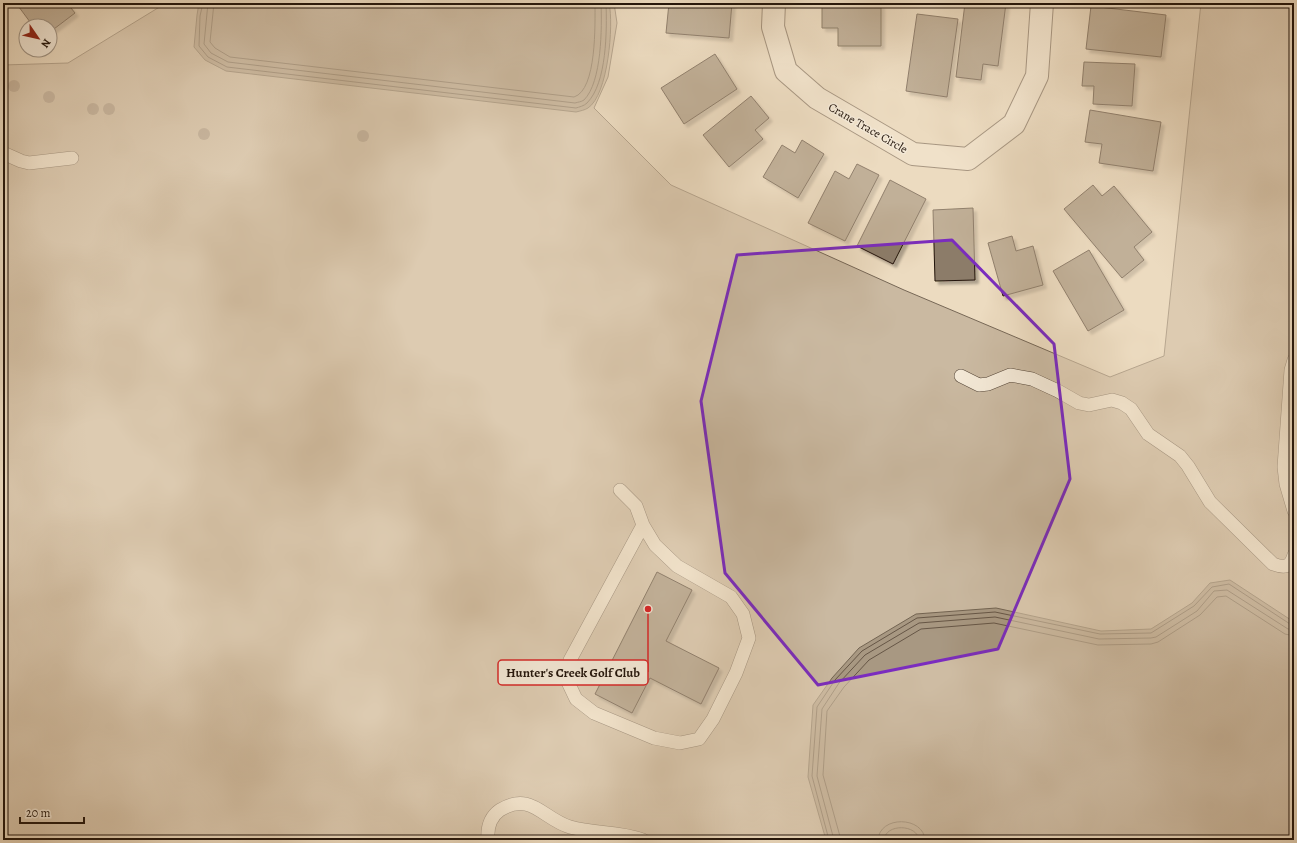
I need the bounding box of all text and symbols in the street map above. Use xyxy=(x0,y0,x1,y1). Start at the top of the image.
north arrow xyxy=(18,18,58,58)
text: N xyxy=(37,36,54,51)
street label: Crane Trace Circle xyxy=(825,99,911,157)
callout: Hunter's Creek Golf Club xyxy=(498,660,648,685)
text: Hunter's Creek Golf Club xyxy=(506,664,640,681)
scale bar xyxy=(20,799,84,825)
text: 20 m xyxy=(26,805,50,821)

